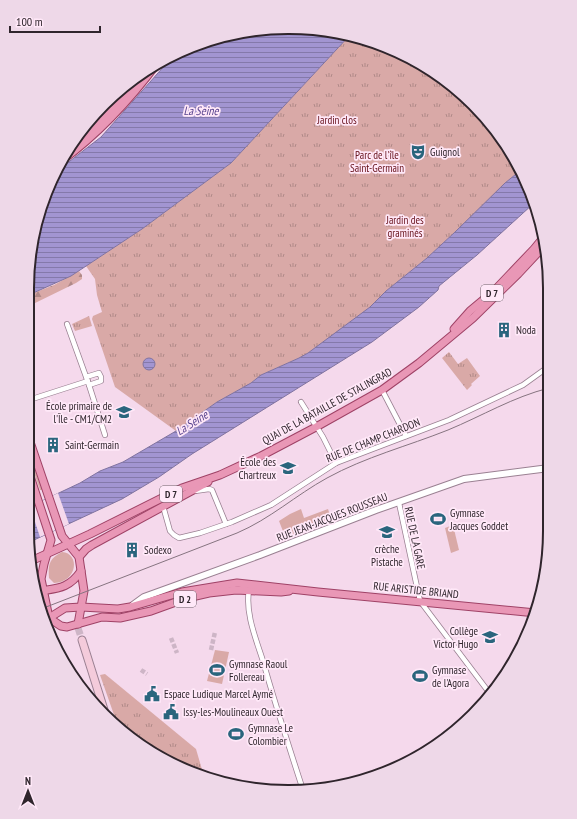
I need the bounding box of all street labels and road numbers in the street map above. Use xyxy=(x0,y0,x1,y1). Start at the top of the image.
road number: D 7 xyxy=(481,285,503,301)
street label: QUAI DE LA BATAILLE DE STALINGRAD xyxy=(260,364,394,448)
street label: RUE DE CHAMP CHARDON xyxy=(324,415,422,465)
road number: D 7 xyxy=(160,486,182,502)
street label: RUE JEAN-JACQUES ROUSSEAU xyxy=(275,489,390,545)
street label: RUE DE LA GARE xyxy=(402,506,428,571)
street label: RUE ARISTIDE BRIAND xyxy=(373,579,460,601)
road number: D 2 xyxy=(174,591,196,607)

